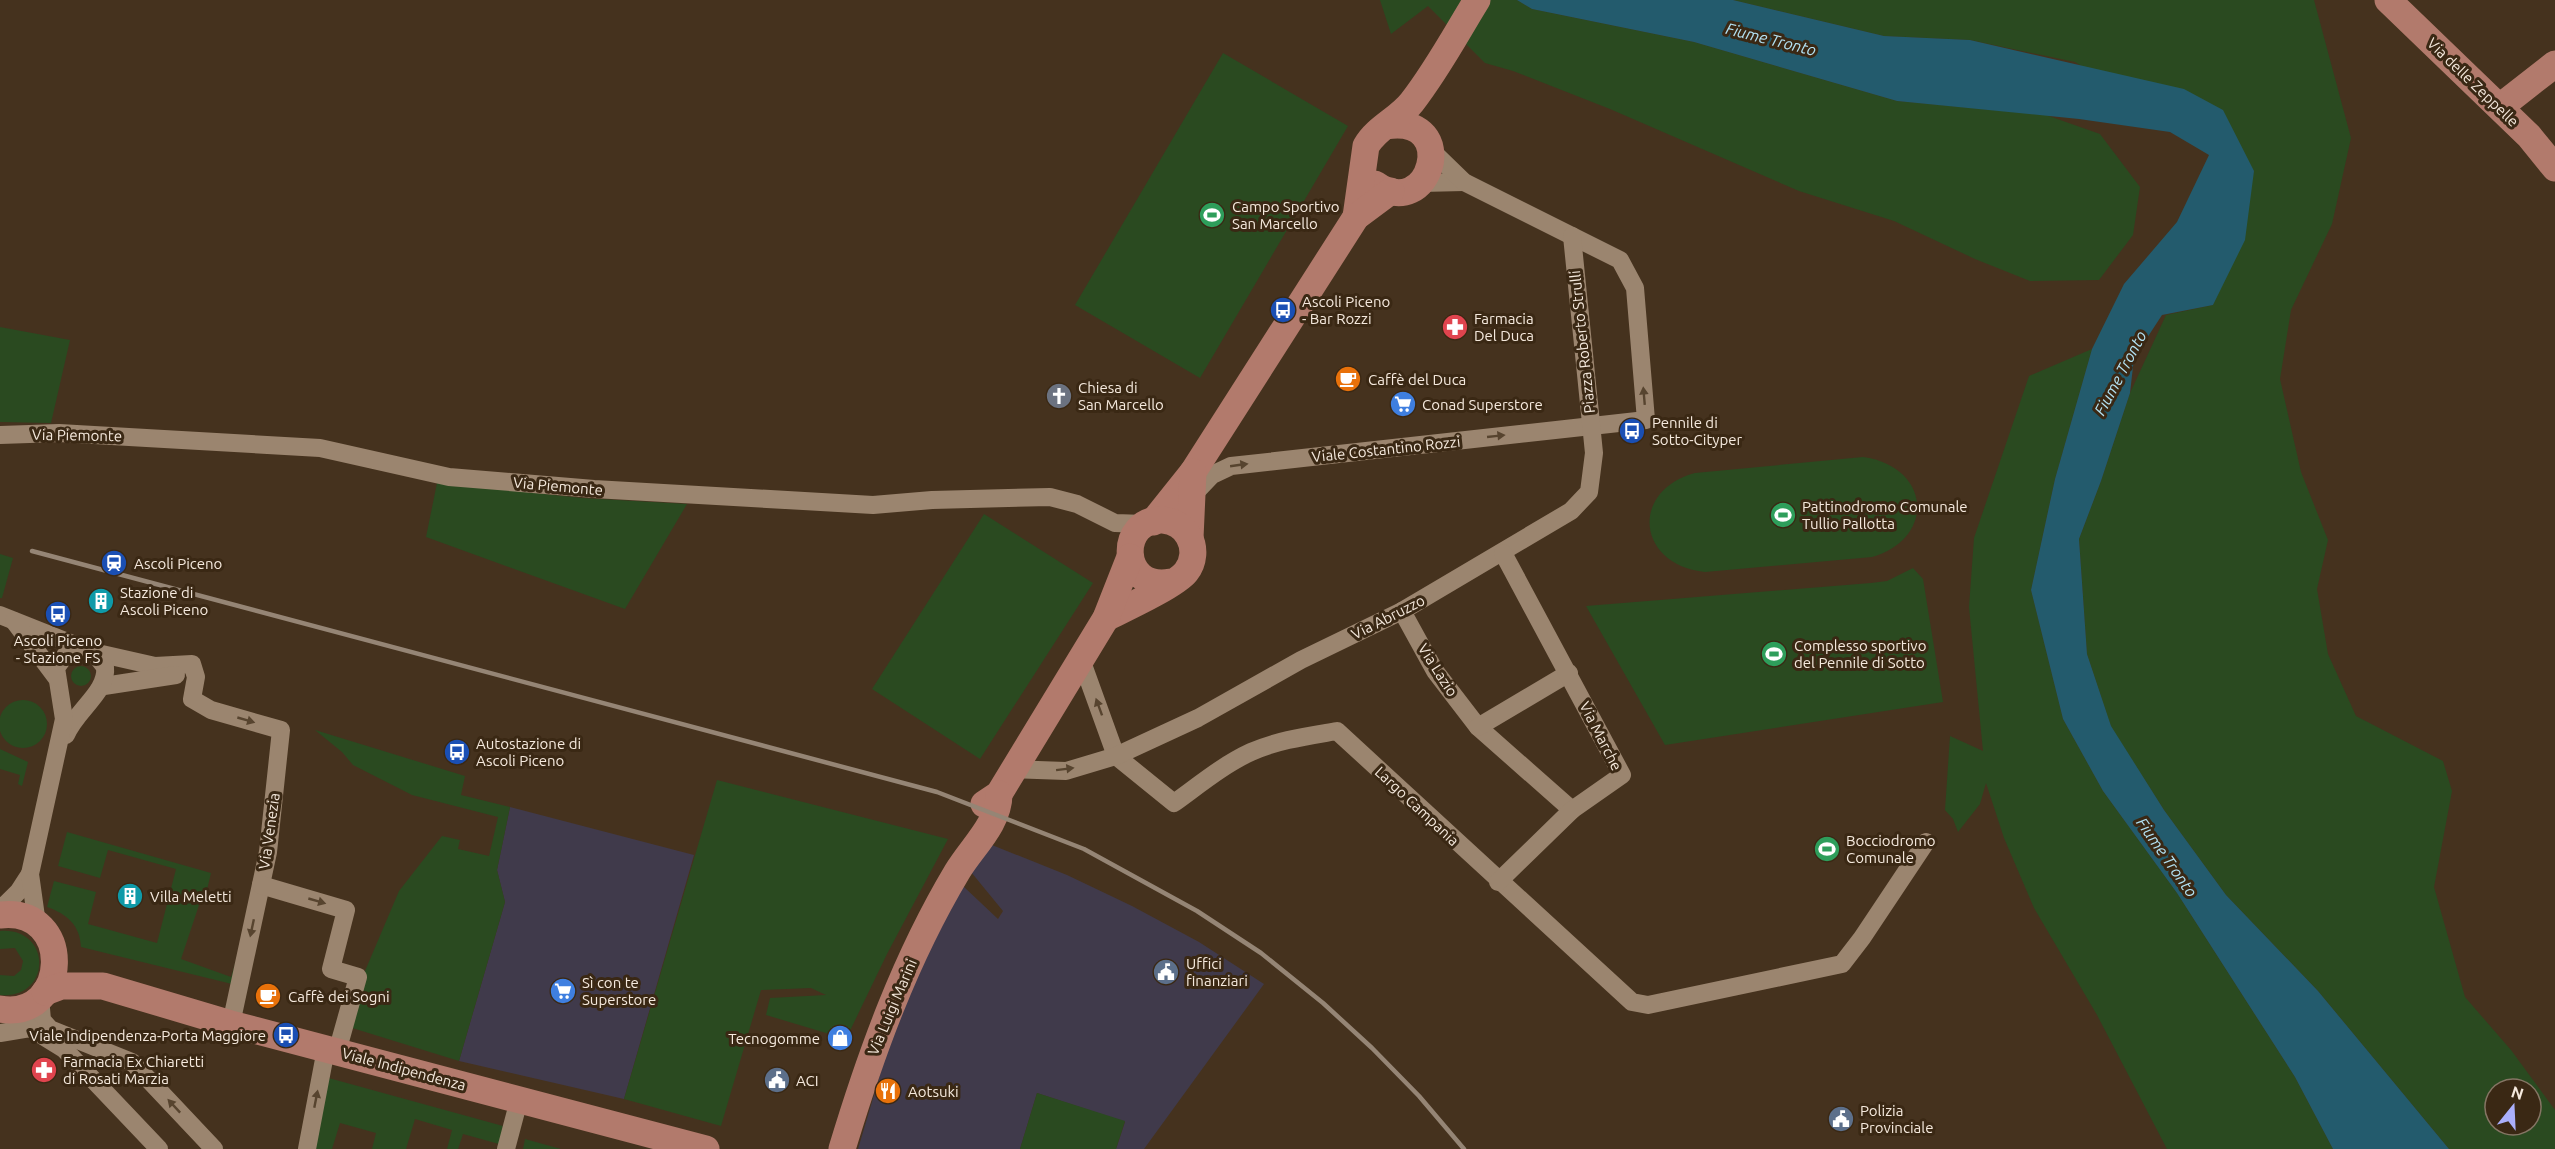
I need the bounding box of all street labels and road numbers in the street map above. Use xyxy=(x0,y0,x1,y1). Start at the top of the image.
street label: Via delle Zeppelle xyxy=(2424,34,2522,130)
street label: Piazza Roberto Strulli xyxy=(1566,270,1598,414)
street label: Via Piemonte xyxy=(32,426,122,444)
street label: Viale Costantino Rozzi xyxy=(1311,433,1461,465)
street label: Via Piemonte xyxy=(512,474,604,498)
street label: Via Abruzzo xyxy=(1349,591,1427,643)
street label: Via Lazio xyxy=(1415,640,1461,700)
street label: Via Marche xyxy=(1576,699,1626,773)
street label: Largo Campania xyxy=(1372,763,1462,849)
street label: Via Venezia xyxy=(255,792,283,870)
street label: Via Luigi Marini xyxy=(864,956,920,1058)
street label: Viale Indipendenza xyxy=(340,1044,468,1094)

